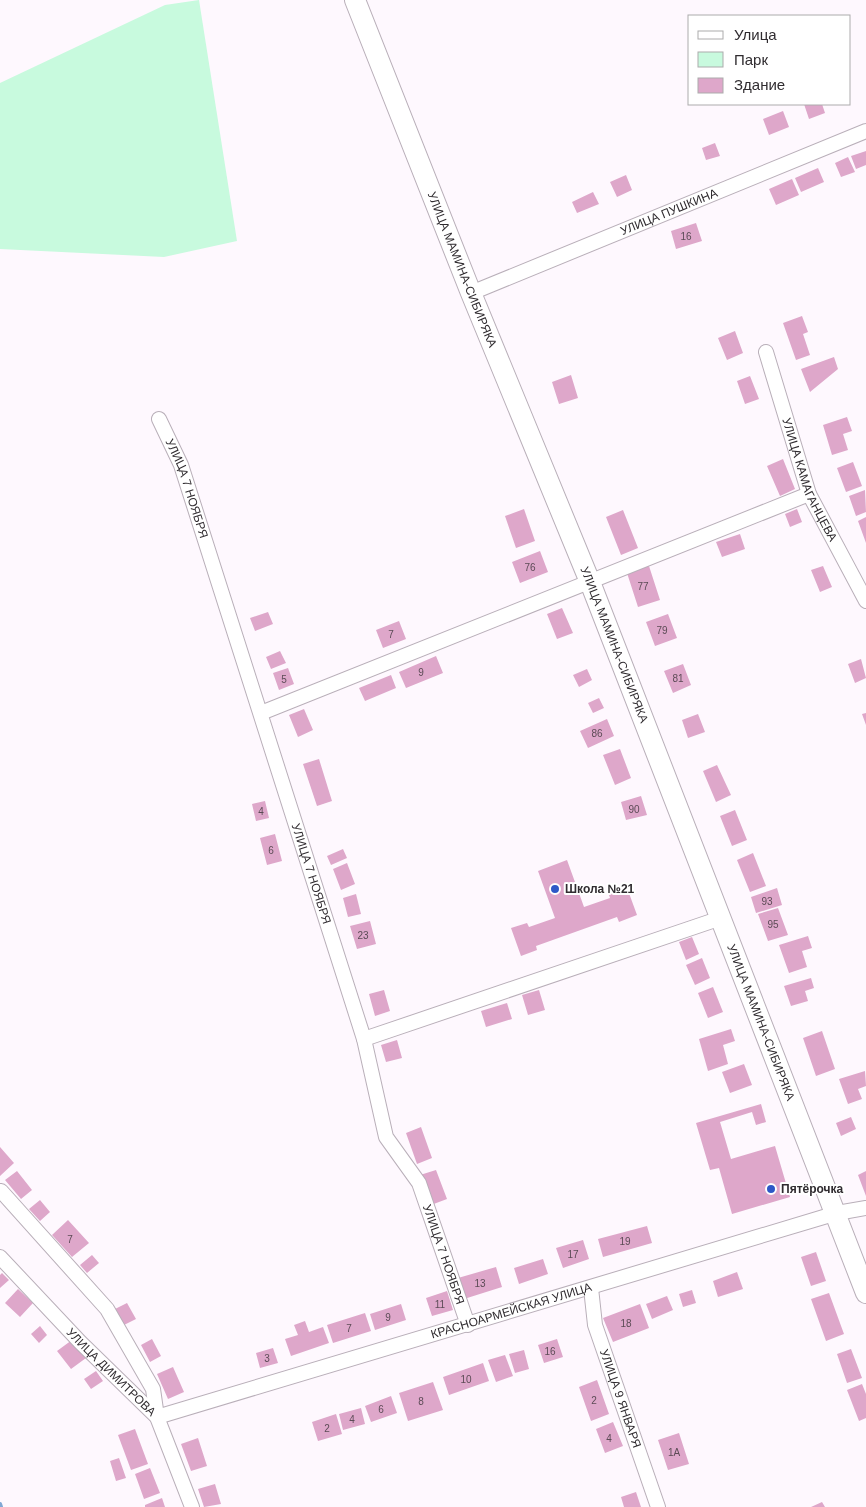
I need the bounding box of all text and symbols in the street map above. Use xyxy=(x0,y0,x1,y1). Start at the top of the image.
legend xyxy=(688,15,851,105)
text: Улица xyxy=(734,26,777,43)
text: Парк xyxy=(734,51,768,68)
text: Здание xyxy=(734,76,785,93)
street label: УЛИЦА ПУШКИНА xyxy=(618,186,720,238)
street label: УЛИЦА МАМИНА-СИБИРЯКА xyxy=(425,190,500,349)
house number: 16 xyxy=(680,231,692,242)
street label: УЛИЦА КАМАГАНЦЕВА xyxy=(779,416,840,544)
street label: УЛИЦА 7 НОЯБРЯ xyxy=(162,436,211,540)
house number: 76 xyxy=(524,562,536,573)
street label: УЛИЦА МАМИНА-СИБИРЯКА xyxy=(577,565,651,725)
house number: 77 xyxy=(637,581,649,592)
house number: 79 xyxy=(656,625,668,636)
house number: 7 xyxy=(388,629,394,640)
house number: 9 xyxy=(418,667,424,678)
house number: 81 xyxy=(672,673,684,684)
house number: 5 xyxy=(281,674,287,685)
house number: 86 xyxy=(591,728,603,739)
house number: 90 xyxy=(628,804,640,815)
house number: 4 xyxy=(258,806,264,817)
street label: УЛИЦА 7 НОЯБРЯ xyxy=(289,822,334,926)
house number: 6 xyxy=(268,845,274,856)
place label: Школа №21 xyxy=(565,882,635,896)
marker: Школа №21 xyxy=(549,883,561,895)
house number: 93 xyxy=(761,896,773,907)
house number: 95 xyxy=(767,919,779,930)
house number: 23 xyxy=(357,930,369,941)
street label: УЛИЦА МАМИНА-СИБИРЯКА xyxy=(724,942,798,1102)
place label: Пятёрочка xyxy=(781,1182,844,1196)
marker: Пятёрочка xyxy=(765,1183,777,1195)
street label: УЛИЦА 7 НОЯБРЯ xyxy=(420,1203,467,1306)
house number: 7 xyxy=(67,1234,73,1245)
house number: 19 xyxy=(619,1236,631,1247)
house number: 17 xyxy=(567,1249,579,1260)
house number: 13 xyxy=(474,1278,486,1289)
street label: КРАСНОАРМЕЙСКАЯ УЛИЦА xyxy=(429,1280,593,1341)
house number: 11 xyxy=(435,1299,446,1310)
house number: 9 xyxy=(385,1312,391,1323)
house number: 18 xyxy=(620,1318,632,1329)
house number: 7 xyxy=(346,1323,352,1334)
street label: УЛИЦА ДИМИТРОВА xyxy=(64,1325,159,1419)
house number: 16 xyxy=(544,1346,556,1357)
street label: УЛИЦА 9 ЯНВАРЯ xyxy=(597,1347,644,1450)
house number: 3 xyxy=(264,1353,270,1364)
house number: 10 xyxy=(460,1374,472,1385)
house number: 2 xyxy=(591,1395,597,1406)
house number: 8 xyxy=(418,1396,424,1407)
house number: 6 xyxy=(378,1404,384,1415)
house number: 4 xyxy=(349,1414,355,1425)
house number: 2 xyxy=(324,1423,330,1434)
house number: 4 xyxy=(606,1433,612,1444)
house number: 1А xyxy=(668,1447,680,1458)

